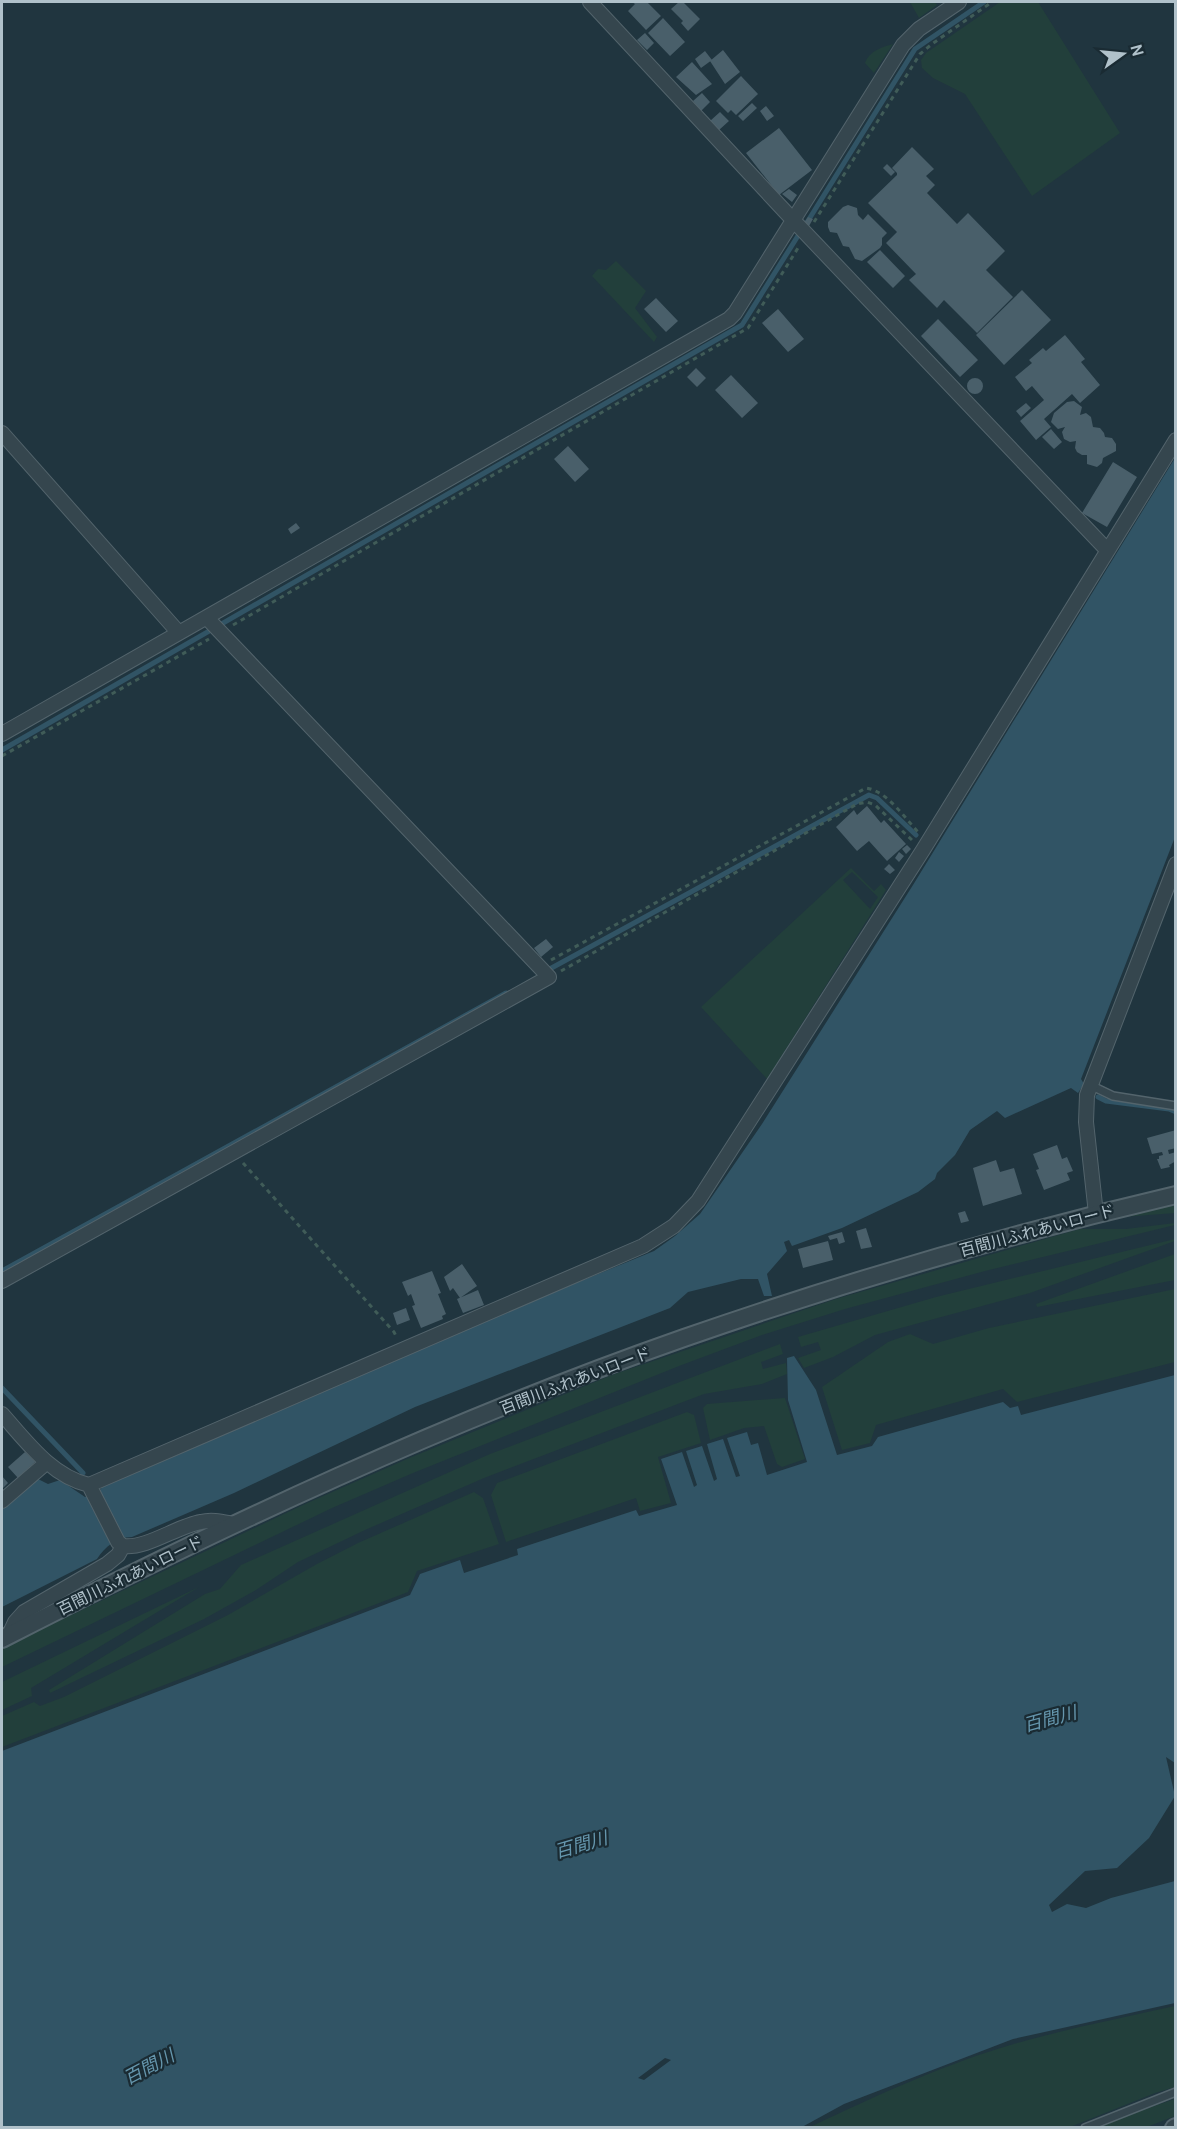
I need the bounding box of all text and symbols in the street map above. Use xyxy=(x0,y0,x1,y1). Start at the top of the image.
north arrow xyxy=(1093,24,1153,84)
text: N xyxy=(1126,42,1148,58)
street label: 百間川ふれあいロード xyxy=(957,1201,1117,1260)
street label: 百間川ふれあいロード xyxy=(497,1343,653,1418)
street label: 百間川ふれあいロード xyxy=(54,1532,206,1619)
water label: 百間川 xyxy=(1021,1701,1081,1737)
water label: 百間川 xyxy=(552,1826,612,1863)
water label: 百間川 xyxy=(120,2044,180,2089)

